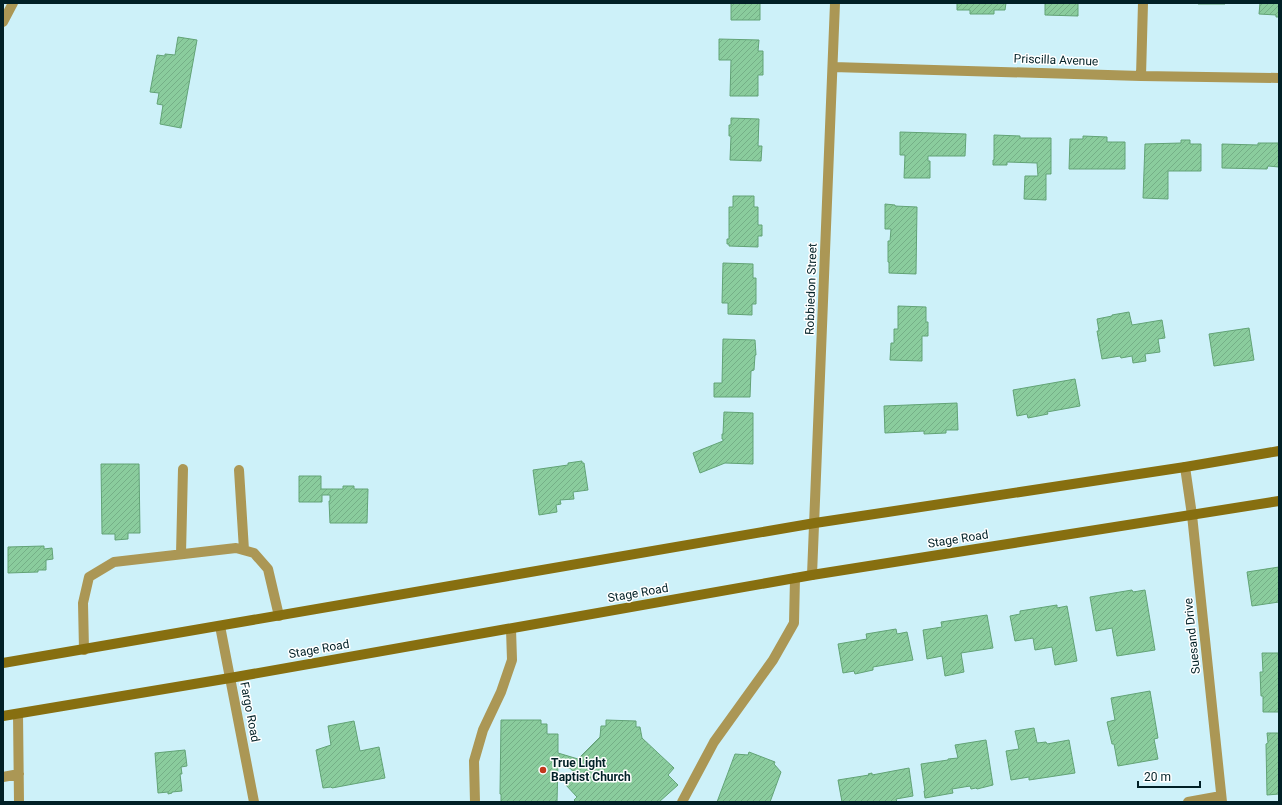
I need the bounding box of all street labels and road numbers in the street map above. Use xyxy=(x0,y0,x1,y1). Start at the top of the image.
street label: Priscilla Avenue xyxy=(1014,52,1098,68)
street label: Robbiedon Street xyxy=(802,243,820,335)
street label: Stage Road xyxy=(927,527,989,551)
street label: Stage Road xyxy=(607,581,669,605)
street label: Suesand Drive xyxy=(1181,597,1203,675)
street label: Stage Road xyxy=(288,637,350,661)
street label: Fargo Road xyxy=(237,681,263,743)

